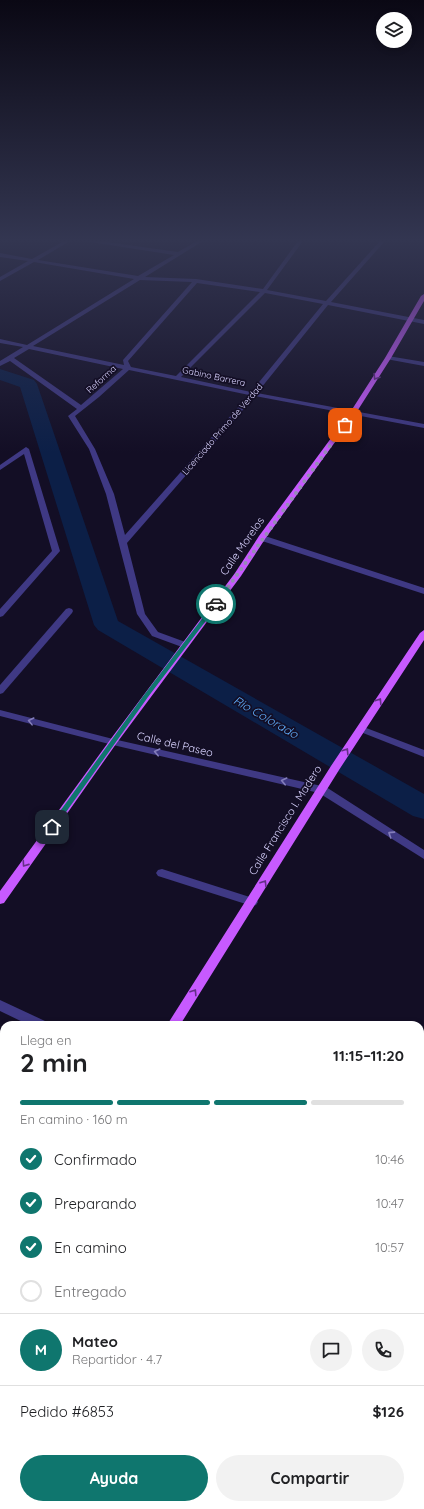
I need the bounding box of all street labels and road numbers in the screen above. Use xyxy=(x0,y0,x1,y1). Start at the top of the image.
street label: Reforma xyxy=(84,363,118,395)
street label: Gabino Barrera xyxy=(181,364,247,388)
street label: Licenciado Primo de Verdad xyxy=(179,381,265,477)
street label: Calle Morelos xyxy=(217,514,267,578)
street label: Calle del Paseo xyxy=(136,728,215,760)
street label: Calle Francisco I. Madero xyxy=(245,762,325,878)

